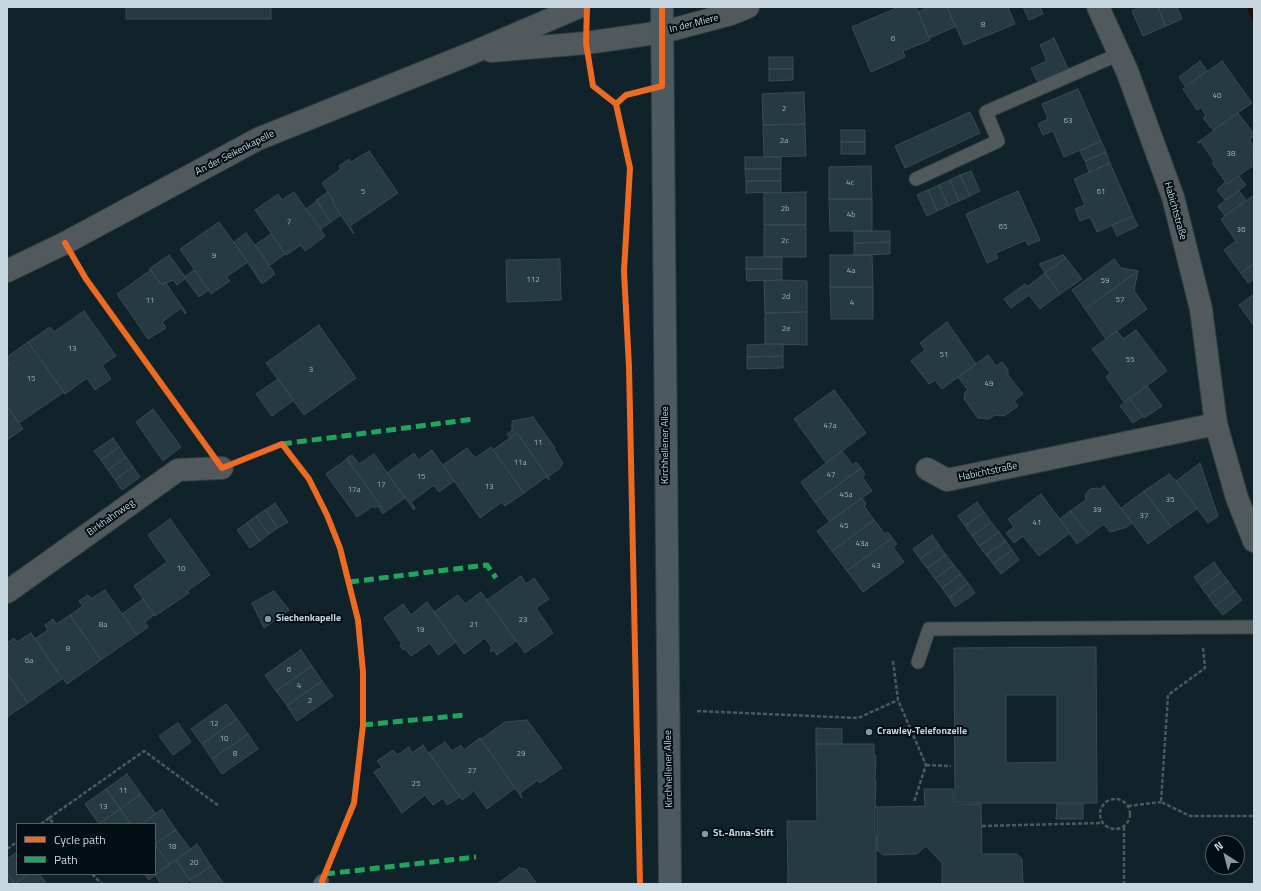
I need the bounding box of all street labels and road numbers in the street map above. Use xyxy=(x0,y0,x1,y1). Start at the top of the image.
street label: In der Miere xyxy=(668,12,720,36)
street label: An der Seikenkapelle xyxy=(194,128,276,178)
street label: Habichtstraße xyxy=(1161,181,1189,241)
street label: Kirchhellener Allee xyxy=(660,406,672,484)
street label: Habichtstraße xyxy=(957,460,1019,484)
street label: Birkhahnweg xyxy=(85,497,137,539)
street label: Kirchhellener Allee xyxy=(662,730,676,808)

